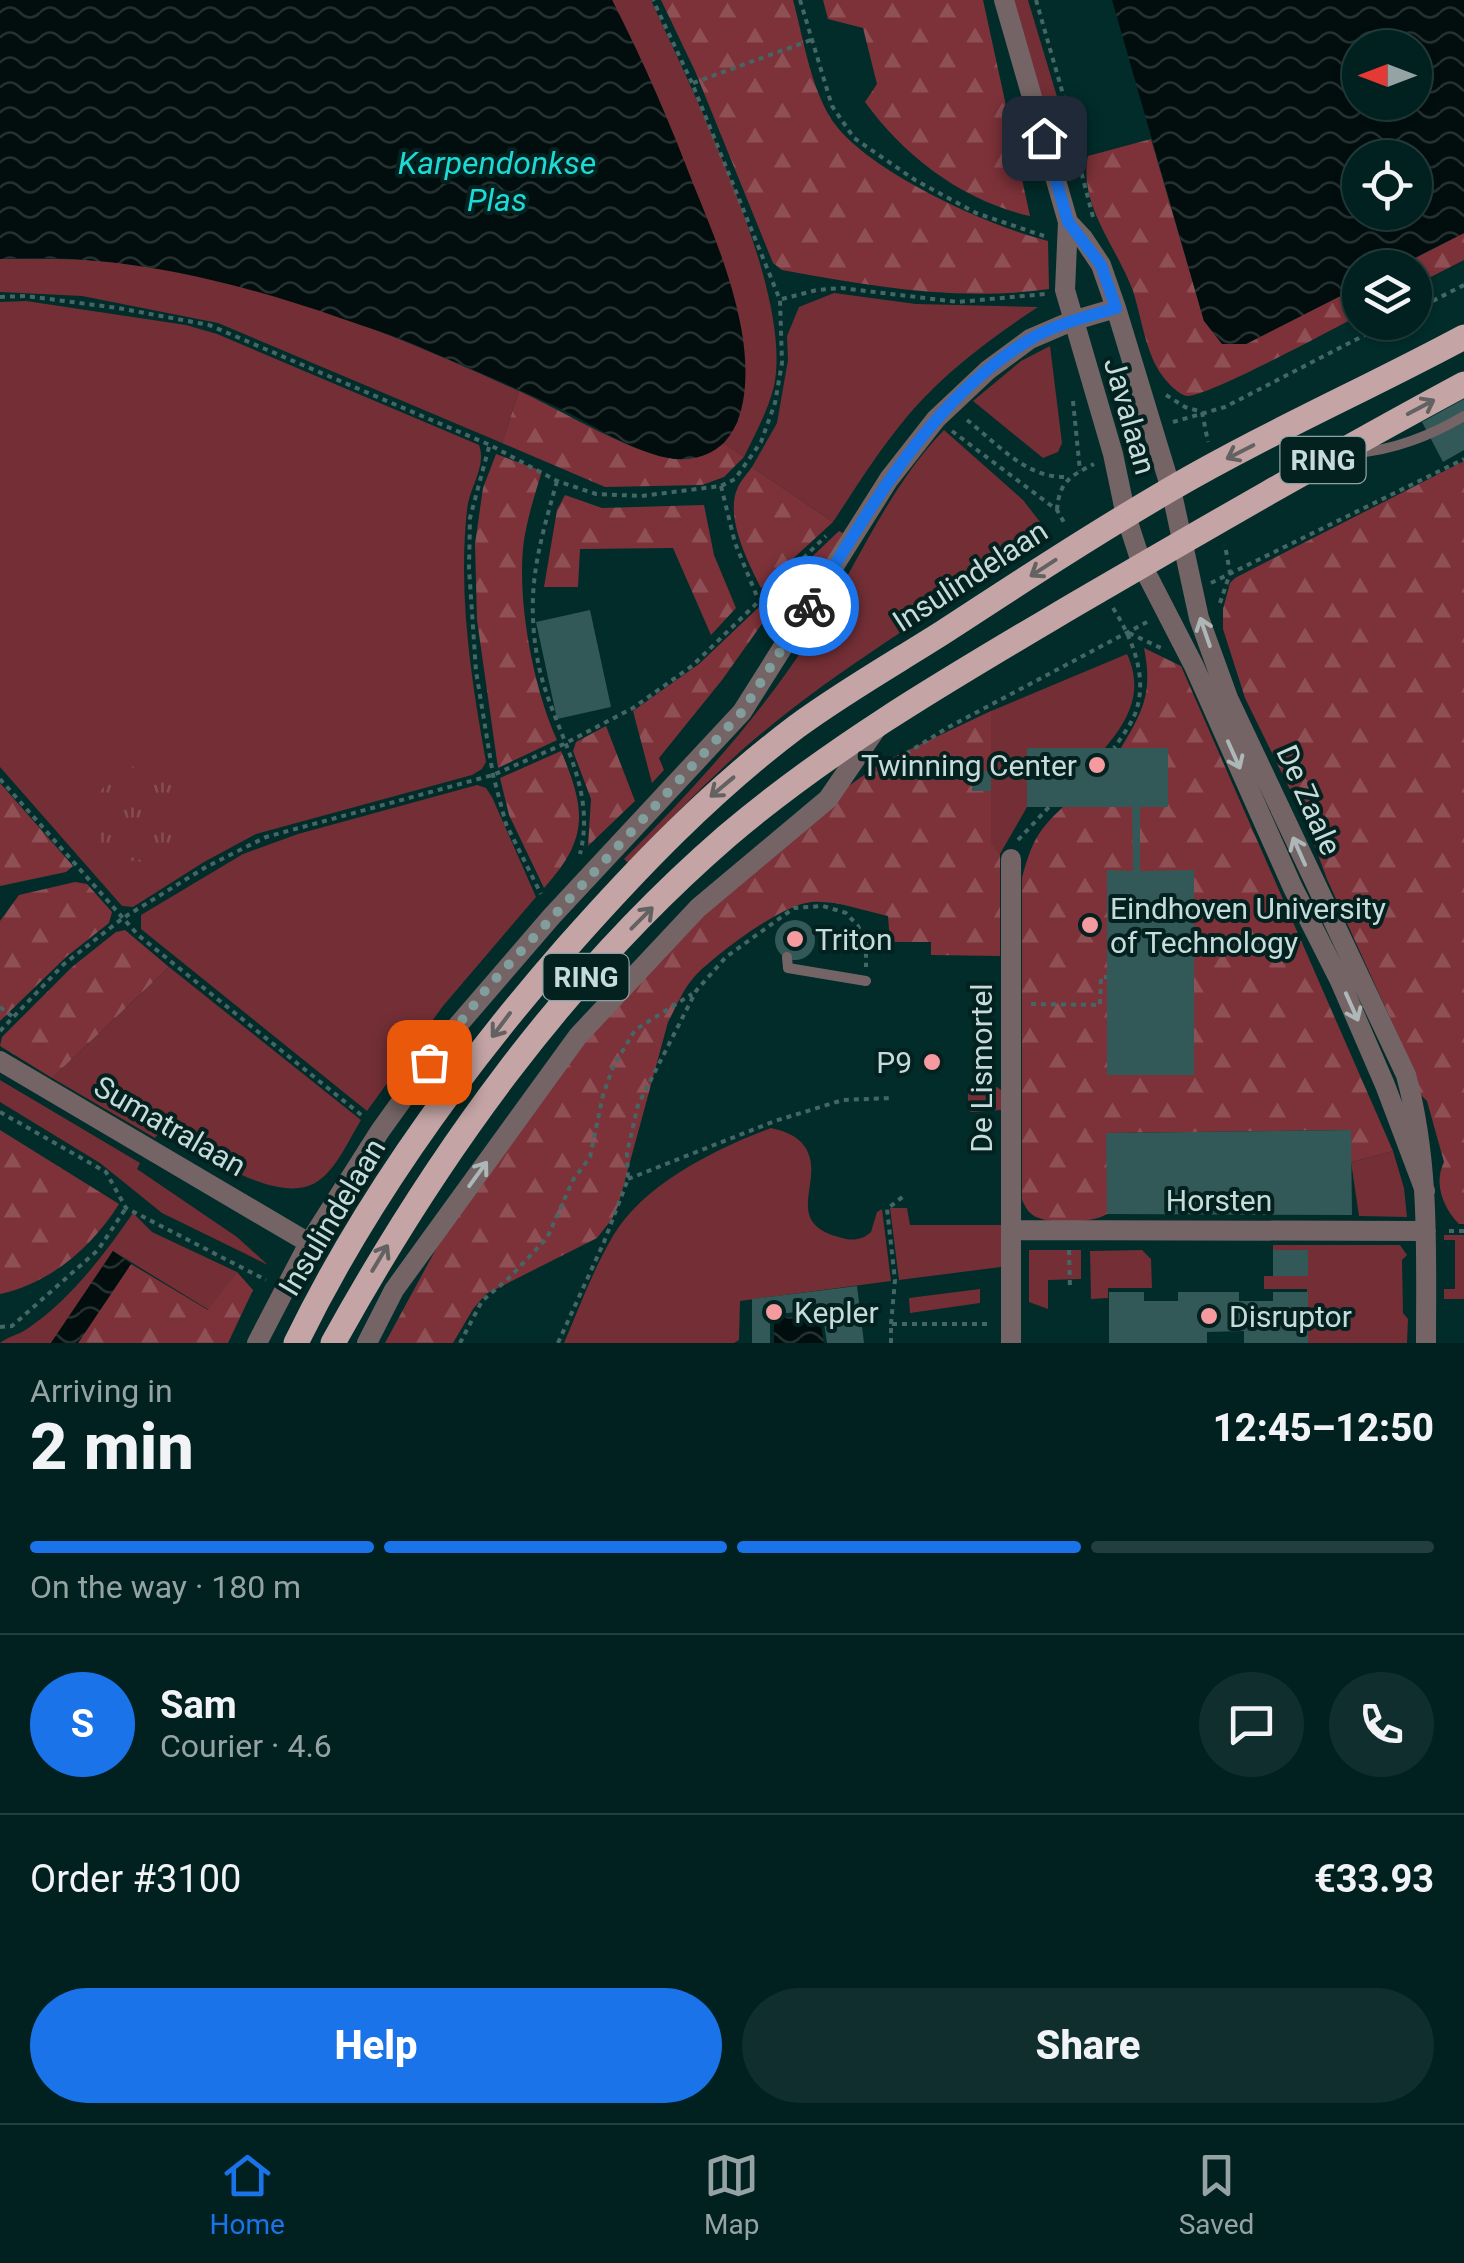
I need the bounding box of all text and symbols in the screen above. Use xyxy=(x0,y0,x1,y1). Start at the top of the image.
north arrow xyxy=(1342,30,1432,120)
map controls xyxy=(1342,30,1432,340)
pin xyxy=(1002,96,1087,181)
icon: home xyxy=(1017,111,1072,166)
button: locate xyxy=(1342,140,1432,230)
water label: Karpendonkse Plas xyxy=(398,144,596,219)
button: layers xyxy=(1342,250,1432,340)
street label: Javalaan xyxy=(1097,354,1163,478)
one-way arrow xyxy=(1406,397,1436,416)
road number: RING xyxy=(1280,437,1366,483)
one-way arrow xyxy=(1226,443,1256,462)
street label: Insulindelaan xyxy=(886,513,1054,639)
courier xyxy=(759,556,859,656)
one-way arrow xyxy=(1029,557,1058,578)
icon: bike xyxy=(782,579,837,634)
one-way arrow xyxy=(1194,617,1212,649)
one-way arrow xyxy=(1226,739,1244,770)
street label: De Zaale xyxy=(1269,740,1349,860)
place label: Twinning Center xyxy=(861,748,1077,783)
marker: Twinning Center xyxy=(1086,754,1108,776)
one-way arrow xyxy=(710,776,735,799)
one-way arrow xyxy=(1289,836,1307,867)
place label: Eindhoven University of Technology xyxy=(1110,891,1386,960)
one-way arrow xyxy=(629,906,653,930)
marker: Eindhoven University of Technology xyxy=(1079,914,1101,936)
place label: Triton xyxy=(815,922,892,957)
marker: Triton xyxy=(784,928,806,950)
road number: RING xyxy=(544,954,628,1000)
street label: De Lismortel xyxy=(964,983,999,1153)
one-way arrow xyxy=(1344,991,1362,1022)
one-way arrow xyxy=(490,1011,511,1038)
pin xyxy=(387,1020,472,1105)
icon: bag xyxy=(402,1035,457,1090)
place label: P9 xyxy=(876,1045,912,1080)
marker: P9 xyxy=(921,1051,943,1073)
street label: Sumatralaan xyxy=(88,1069,252,1183)
street label: Insulindelaan xyxy=(271,1132,393,1302)
one-way arrow xyxy=(467,1161,488,1188)
street label: Horsten xyxy=(1166,1183,1272,1218)
one-way arrow xyxy=(371,1244,391,1273)
place label: Kepler xyxy=(794,1295,879,1330)
place label: Disruptor xyxy=(1229,1299,1352,1334)
marker: Kepler xyxy=(763,1301,785,1323)
marker: Disruptor xyxy=(1198,1305,1220,1327)
text: Arriving in xyxy=(30,1372,173,1410)
text: 12:45–12:50 xyxy=(1213,1406,1434,1450)
text: 2 min xyxy=(30,1409,194,1485)
text: On the way · 180 m xyxy=(30,1568,301,1606)
button: chat xyxy=(1199,1672,1304,1777)
button: phone xyxy=(1329,1672,1434,1777)
text: Sam xyxy=(160,1683,237,1727)
text: S xyxy=(71,1702,94,1746)
text: Courier · 4.6 xyxy=(160,1727,332,1765)
text: Order #3100 xyxy=(30,1857,241,1901)
text: €33.93 xyxy=(1314,1857,1434,1901)
button: Help xyxy=(30,1988,722,2103)
button: Share xyxy=(742,1988,1434,2103)
tab: Home xyxy=(210,2148,285,2241)
tab: Map xyxy=(704,2148,760,2241)
tab: Saved xyxy=(1179,2148,1254,2241)

